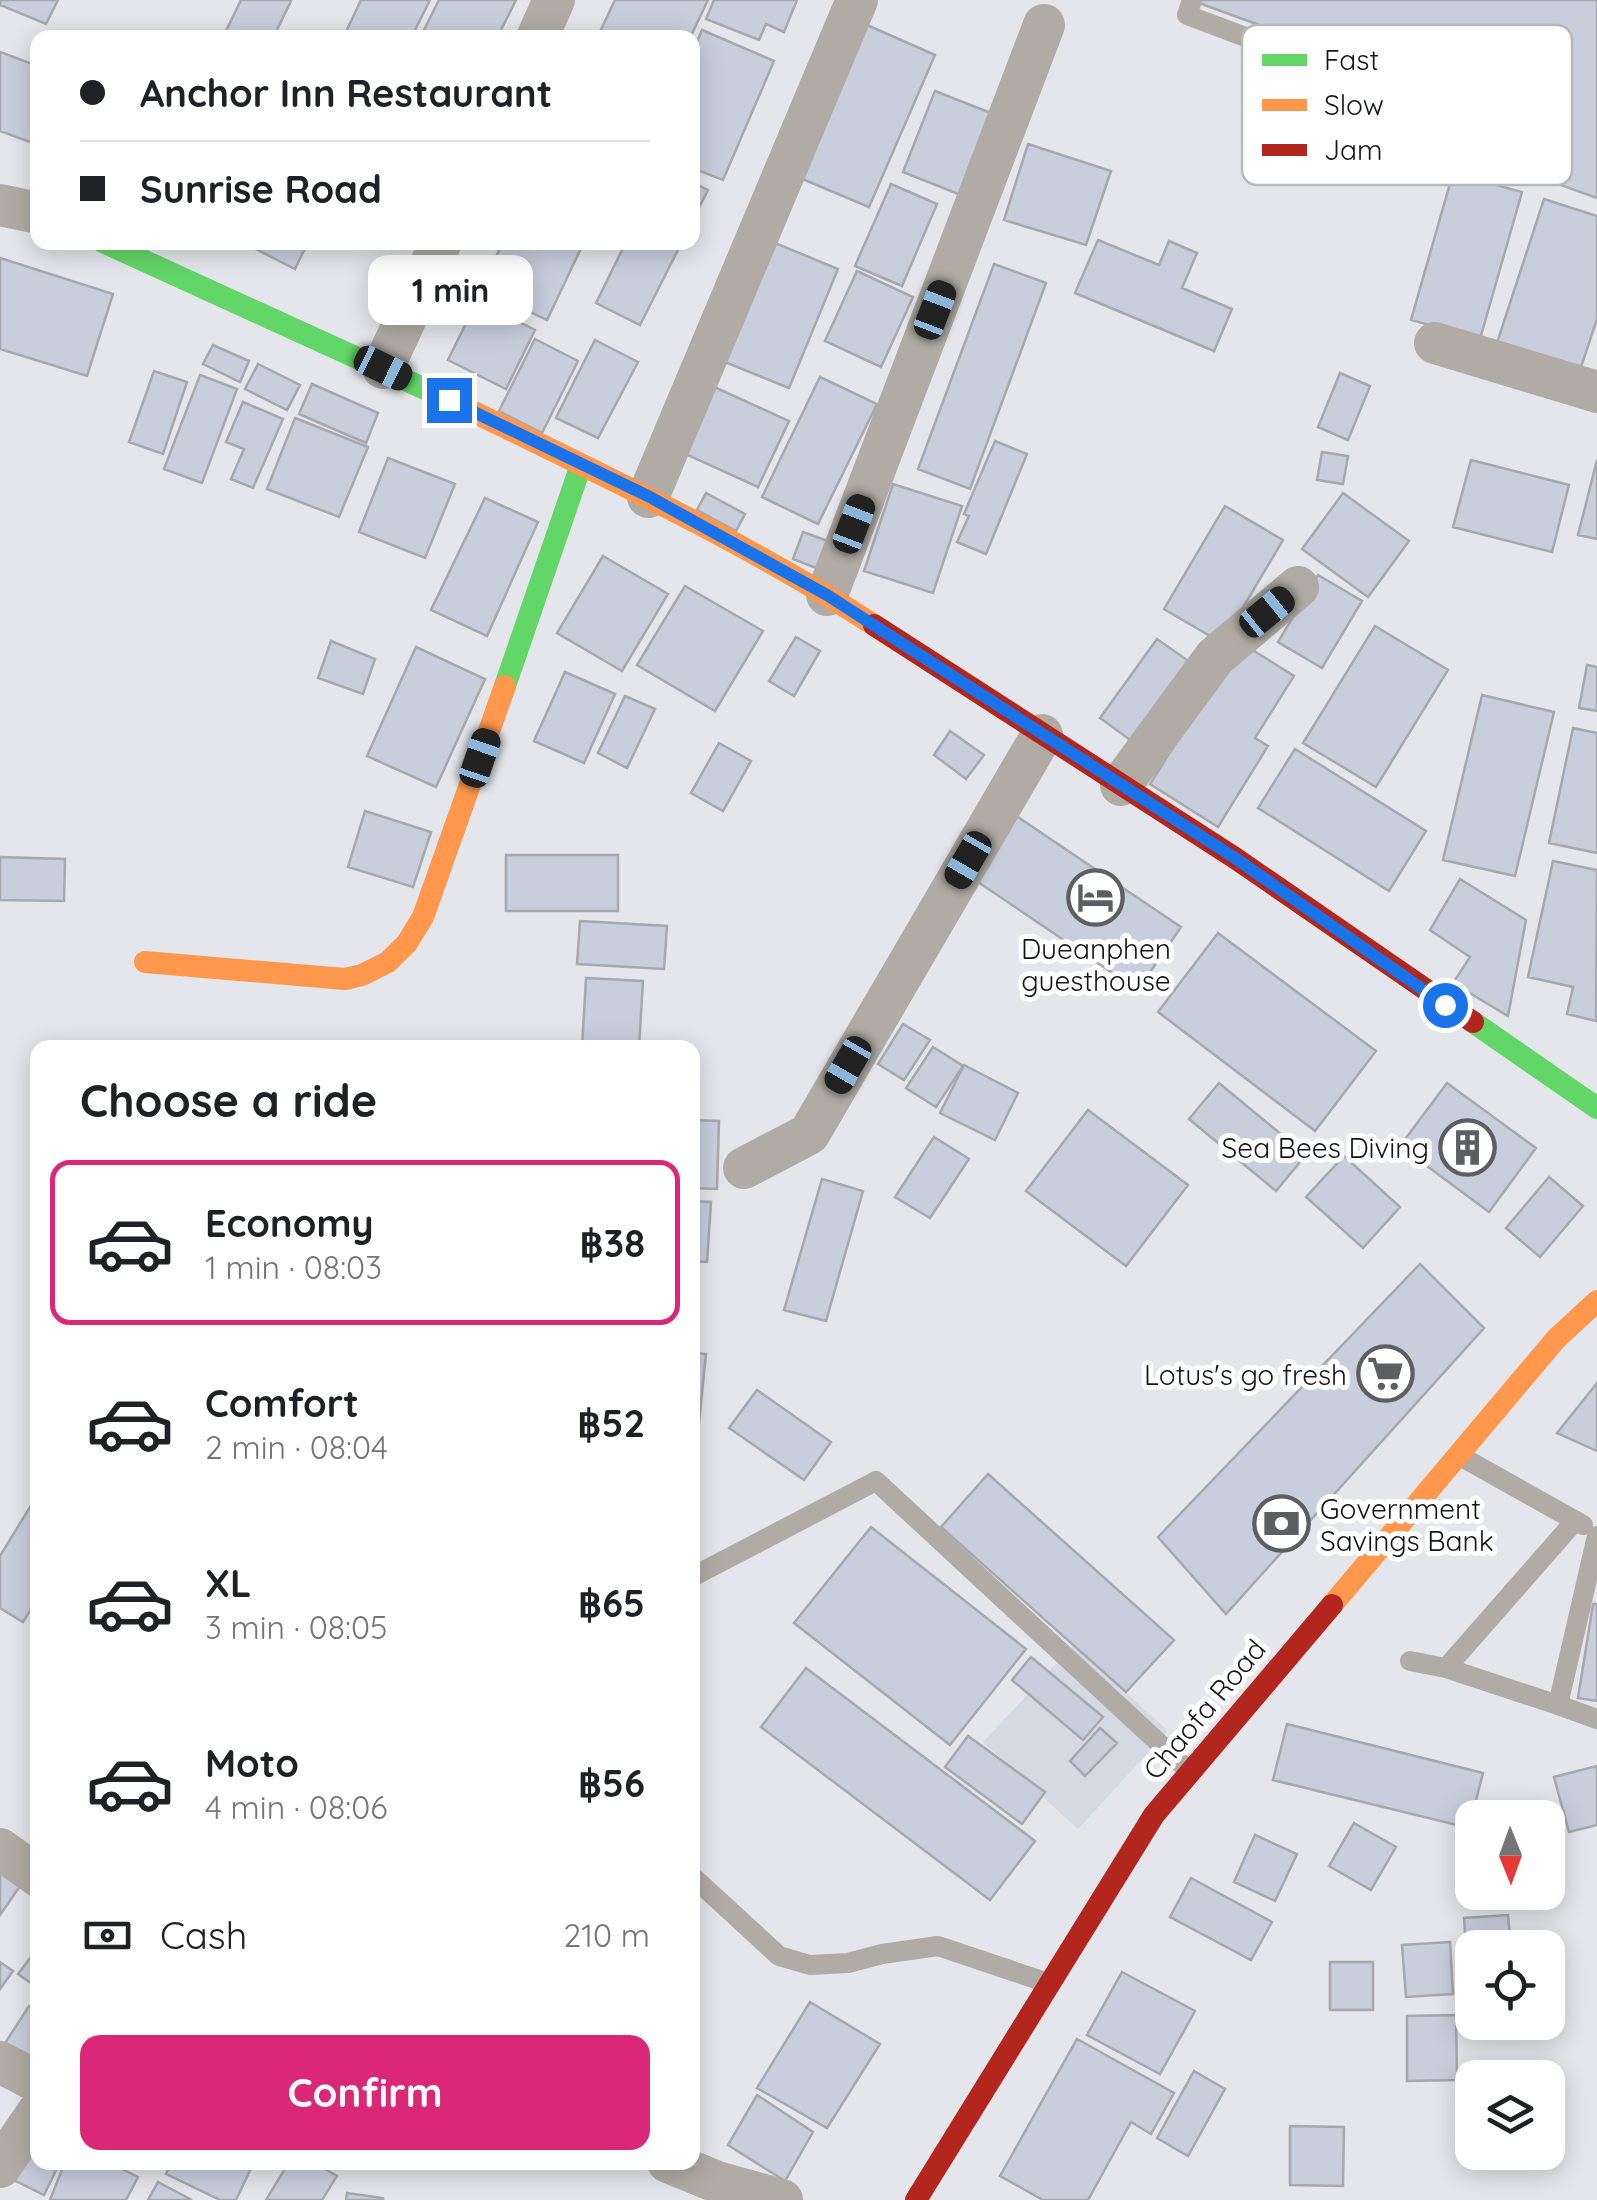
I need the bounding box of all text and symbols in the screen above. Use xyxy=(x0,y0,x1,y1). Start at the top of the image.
legend xyxy=(1242,25,1572,185)
text: Fast xyxy=(1324,42,1379,77)
text: Anchor Inn Restaurant xyxy=(140,69,552,117)
text: Slow xyxy=(1324,87,1384,122)
text: Jam xyxy=(1324,132,1383,167)
text: Sunrise Road xyxy=(140,165,382,213)
callout: 1 min xyxy=(366,255,532,325)
text: 1 min xyxy=(412,270,489,310)
car xyxy=(910,277,960,343)
car xyxy=(349,341,417,395)
route end xyxy=(427,378,472,423)
car xyxy=(829,491,879,557)
car xyxy=(1234,581,1300,643)
car xyxy=(456,725,504,791)
car xyxy=(940,827,996,893)
hotel icon: Dueanphen guesthouse xyxy=(1066,867,1126,927)
place label: Dueanphen guesthouse xyxy=(1021,931,1171,998)
route start xyxy=(1423,983,1468,1028)
car xyxy=(820,1032,876,1098)
text: Choose a ride xyxy=(80,1072,377,1128)
building icon: Sea Bees Diving xyxy=(1438,1117,1498,1177)
place label: Sea Bees Diving xyxy=(1222,1130,1429,1165)
icon: car xyxy=(85,1198,175,1288)
text: Economy xyxy=(205,1199,374,1247)
text: ฿38 xyxy=(580,1219,645,1267)
text: 1 min · 08:03 xyxy=(205,1247,382,1287)
supermarket icon: Lotus's go fresh xyxy=(1356,1344,1416,1404)
place label: Lotus's go fresh xyxy=(1144,1357,1347,1392)
icon: car xyxy=(85,1378,175,1468)
text: Comfort xyxy=(205,1379,359,1427)
text: ฿52 xyxy=(577,1399,645,1447)
text: 2 min · 08:04 xyxy=(205,1427,388,1467)
place label: Government Savings Bank xyxy=(1320,1491,1494,1558)
bank icon: Government Savings Bank xyxy=(1251,1494,1311,1554)
icon: car xyxy=(85,1558,175,1648)
text: XL xyxy=(205,1559,251,1607)
text: ฿65 xyxy=(578,1579,645,1627)
text: 3 min · 08:05 xyxy=(205,1607,388,1647)
street label: Chaofa Road xyxy=(1135,1632,1273,1786)
icon: car xyxy=(85,1738,175,1828)
text: Moto xyxy=(205,1739,299,1787)
text: ฿56 xyxy=(578,1759,645,1807)
text: 4 min · 08:06 xyxy=(205,1787,387,1827)
north arrow xyxy=(1455,1800,1565,1910)
map controls xyxy=(1455,1800,1565,2170)
icon: cash xyxy=(80,1908,135,1963)
text: Cash xyxy=(160,1911,247,1959)
text: 210 m xyxy=(563,1915,650,1955)
button: locate xyxy=(1455,1930,1565,2040)
button: Confirm xyxy=(80,2035,650,2150)
button: layers xyxy=(1455,2060,1565,2170)

